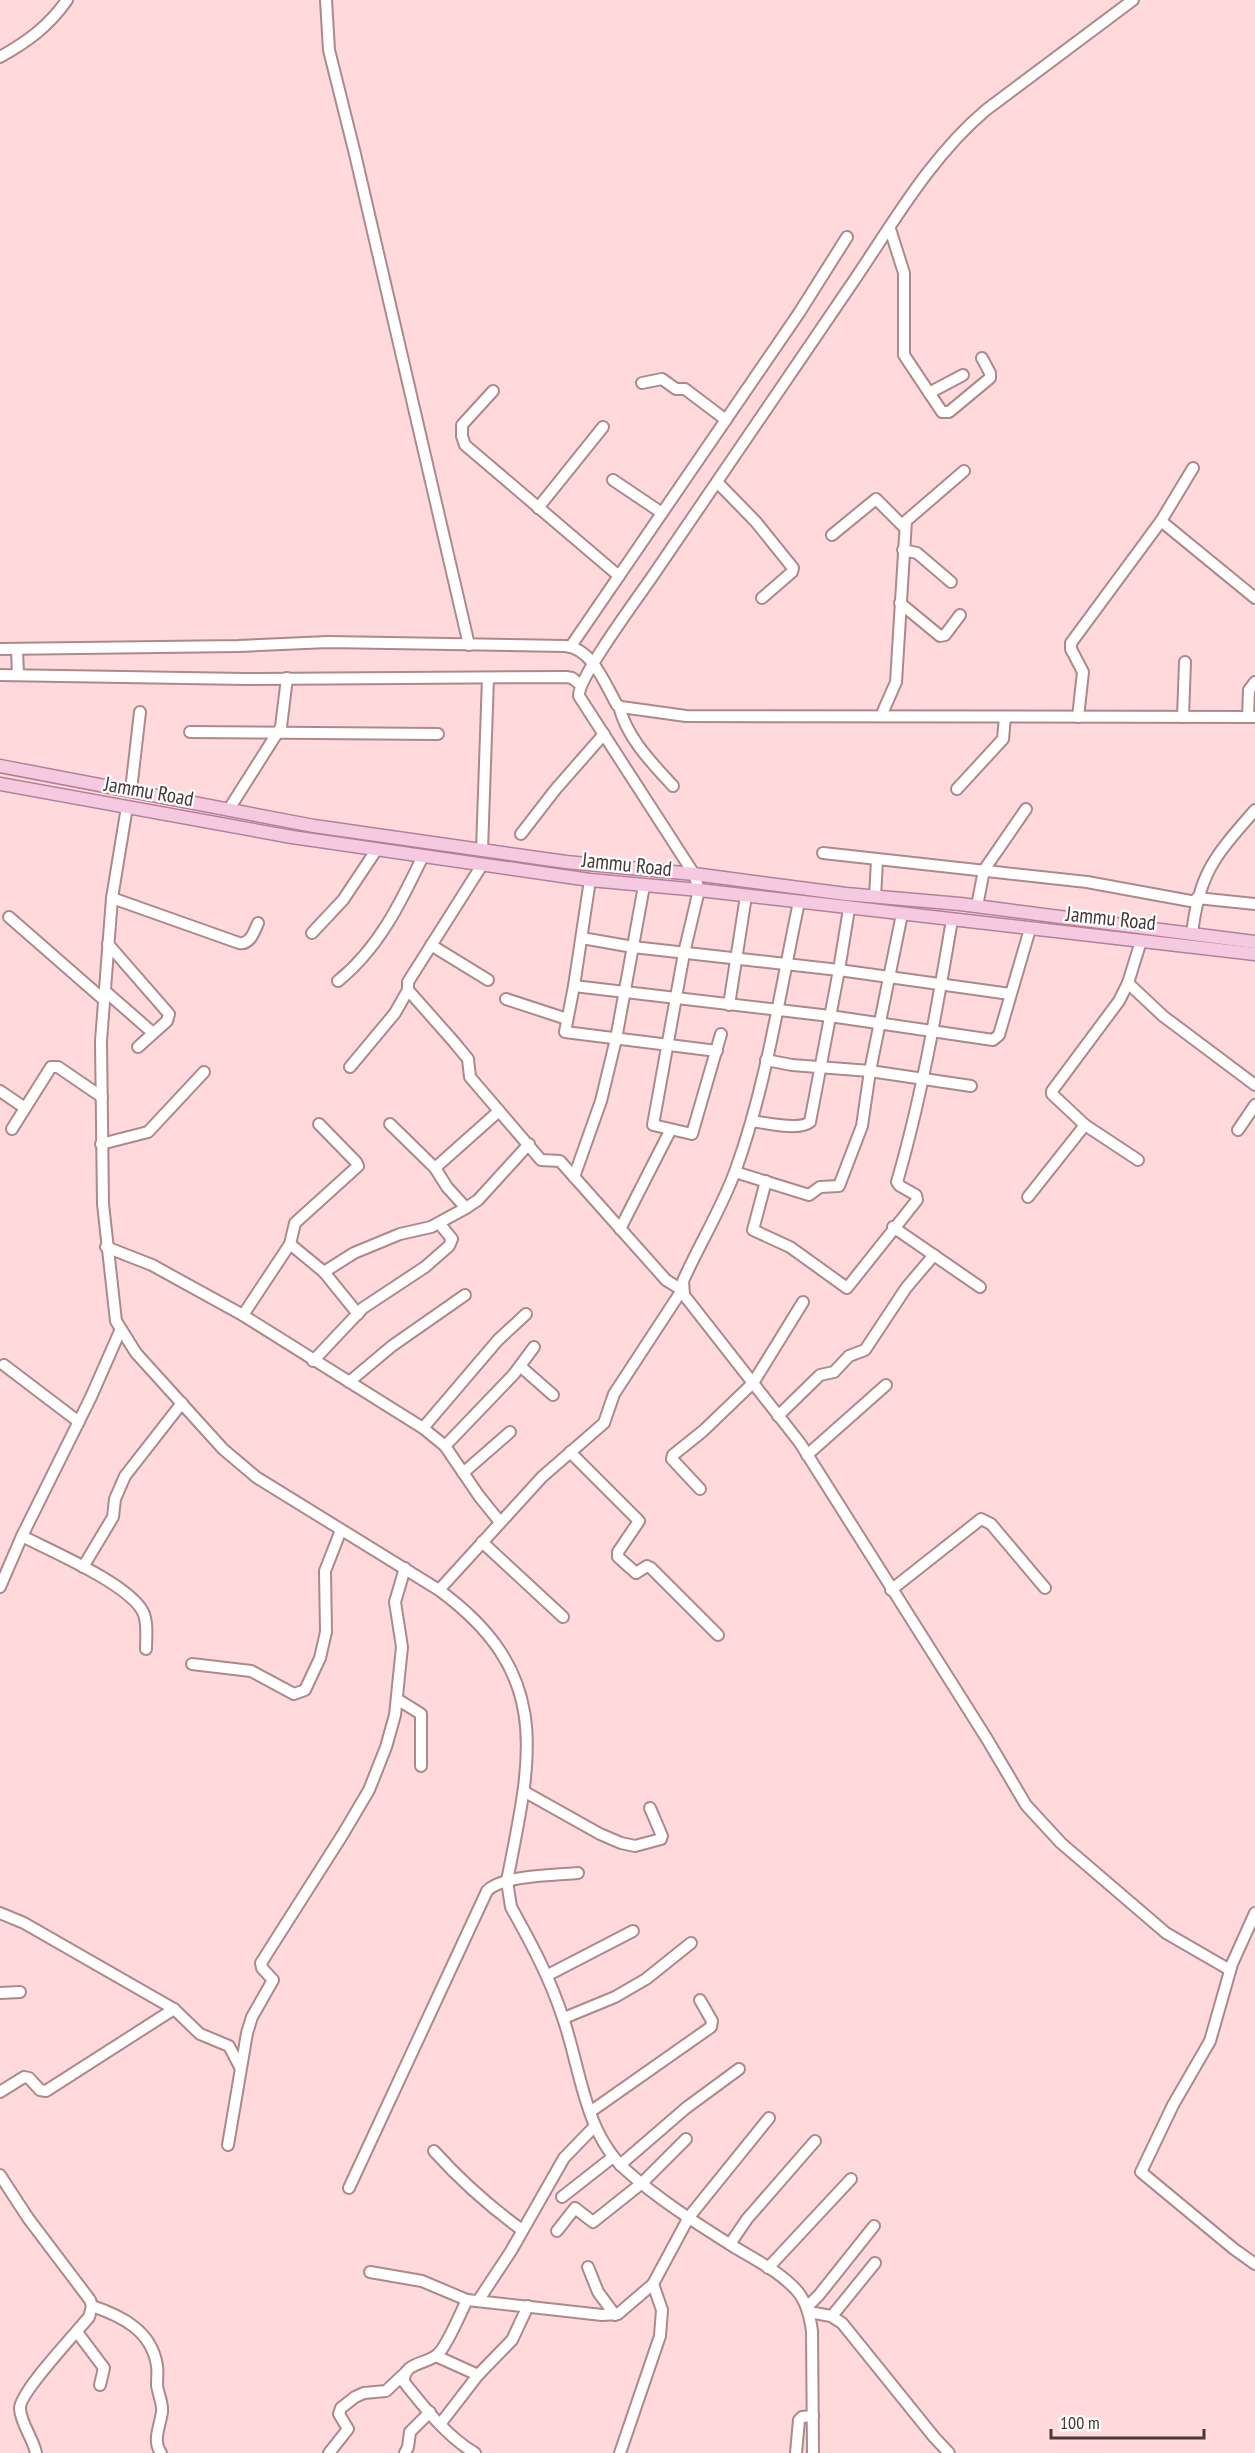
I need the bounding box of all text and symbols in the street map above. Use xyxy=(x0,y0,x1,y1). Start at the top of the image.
street label: Jammu Road xyxy=(101,770,196,812)
street label: Jammu Road xyxy=(580,846,673,882)
street label: Jammu Road xyxy=(1064,900,1157,936)
scale bar xyxy=(1051,2402,1204,2440)
text: 100 m xyxy=(1060,2411,1100,2434)

